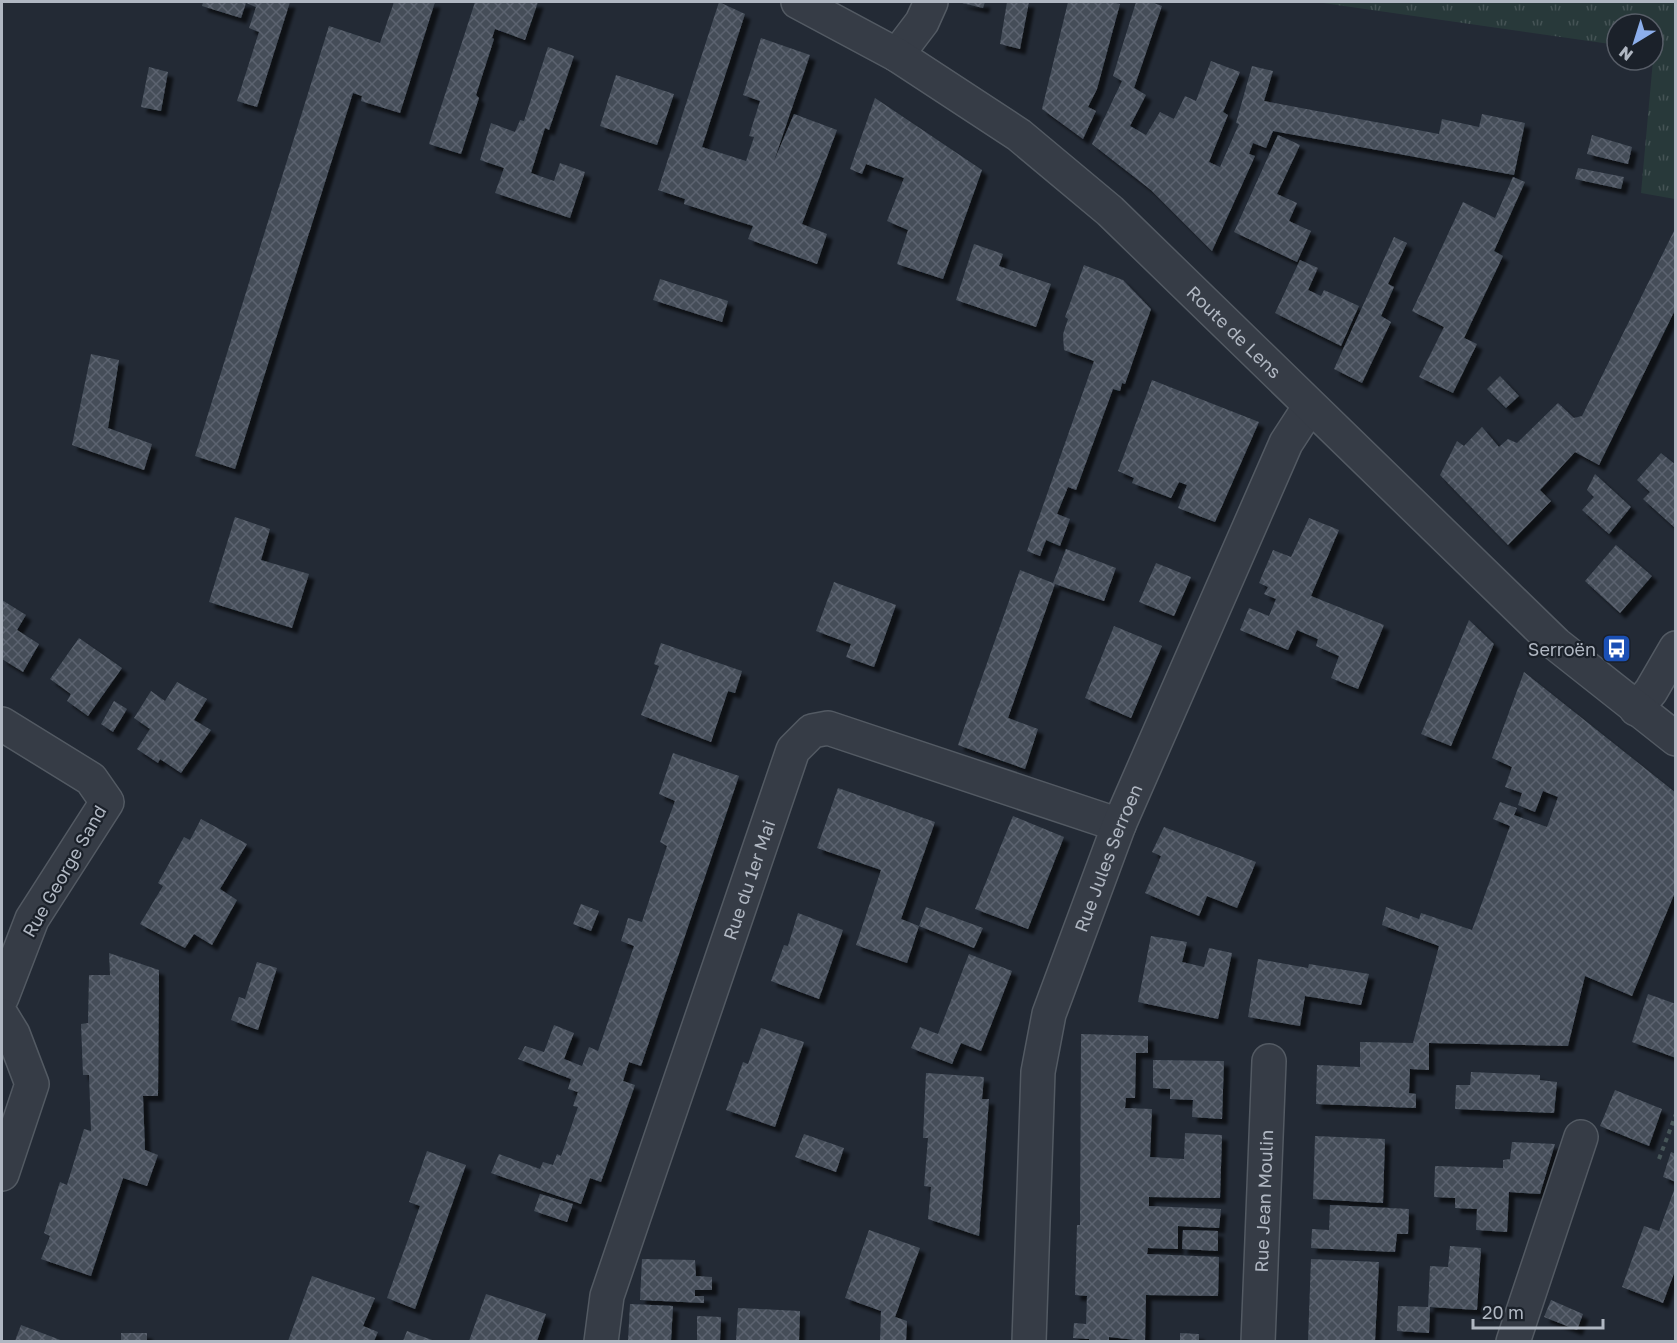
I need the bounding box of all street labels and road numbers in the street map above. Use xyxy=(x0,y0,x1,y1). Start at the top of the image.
street label: Route de Lens xyxy=(1182,281,1286,382)
street label: Rue Jules Serroen xyxy=(1069,781,1147,935)
street label: Rue George Sand xyxy=(17,801,111,941)
street label: Rue du 1er Mai xyxy=(718,817,779,943)
street label: Rue Jean Moulin xyxy=(1250,1129,1277,1273)

